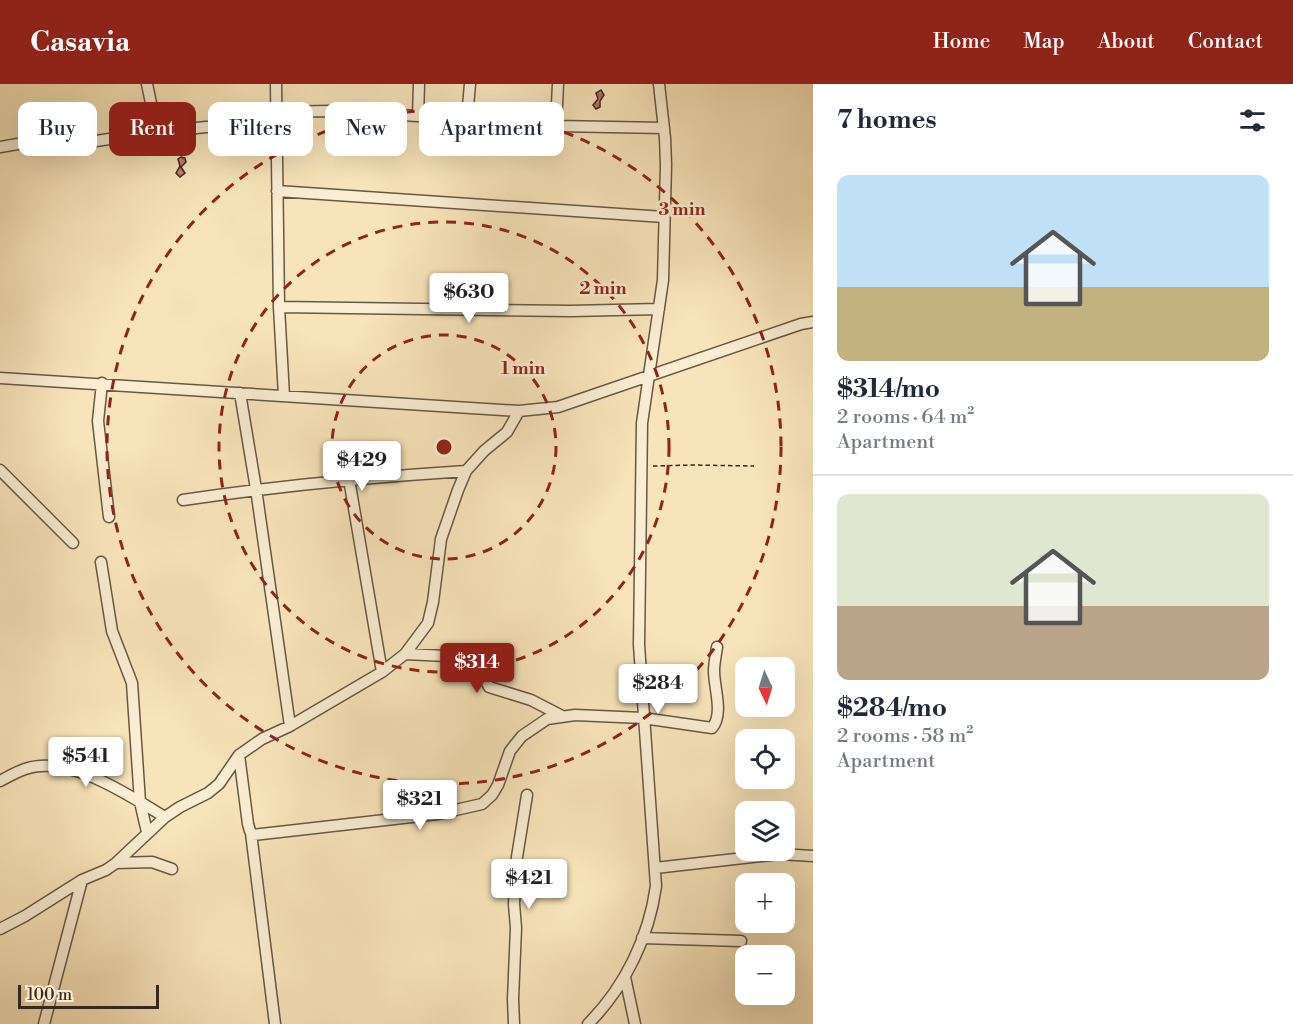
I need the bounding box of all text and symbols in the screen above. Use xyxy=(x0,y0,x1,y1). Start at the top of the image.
text: Casavia xyxy=(30,25,130,60)
text: Home xyxy=(933,29,990,55)
text: Map xyxy=(1023,29,1065,55)
text: About xyxy=(1098,29,1155,55)
text: Contact xyxy=(1188,29,1263,55)
chip: Buy xyxy=(18,102,97,156)
chip: Rent xyxy=(109,102,196,156)
chip: Filters xyxy=(208,102,313,156)
chip: New xyxy=(325,102,407,156)
chip: Apartment xyxy=(419,102,564,156)
text: 7 homes xyxy=(837,104,937,136)
icon: filters xyxy=(1236,104,1269,137)
text: 3 min xyxy=(659,198,705,221)
icon: home xyxy=(999,214,1107,322)
pin: $630 xyxy=(433,273,505,324)
text: 2 min xyxy=(579,277,627,300)
text: $630 xyxy=(443,280,495,305)
text: 1 min xyxy=(501,357,545,380)
text: $314/mo xyxy=(837,373,940,405)
text: 2 rooms · 64 m² xyxy=(837,405,974,430)
text: Apartment xyxy=(837,430,935,455)
centre of rings xyxy=(434,437,454,457)
pin: $429 xyxy=(326,441,398,492)
text: $429 xyxy=(337,448,387,473)
icon: home xyxy=(999,533,1107,641)
pin: $314 xyxy=(441,643,513,694)
text: $314 xyxy=(454,650,500,675)
north arrow xyxy=(735,657,795,717)
map controls xyxy=(735,657,795,1005)
pin: $284 xyxy=(622,664,694,715)
text: $284 xyxy=(633,671,683,696)
text: $284/mo xyxy=(837,692,947,724)
text: 2 rooms · 58 m² xyxy=(837,724,973,749)
button: locate xyxy=(735,729,795,789)
pin: $541 xyxy=(50,737,122,788)
text: $541 xyxy=(62,744,110,769)
text: Apartment xyxy=(837,749,935,774)
pin: $321 xyxy=(384,780,456,831)
text: $321 xyxy=(397,787,443,812)
button: layers xyxy=(735,801,795,861)
pin: $421 xyxy=(493,859,565,910)
text: $421 xyxy=(505,866,553,891)
button: + xyxy=(735,873,795,933)
button: − xyxy=(735,945,795,1005)
scale bar xyxy=(18,982,159,1010)
text: 100 m xyxy=(27,985,72,1005)

